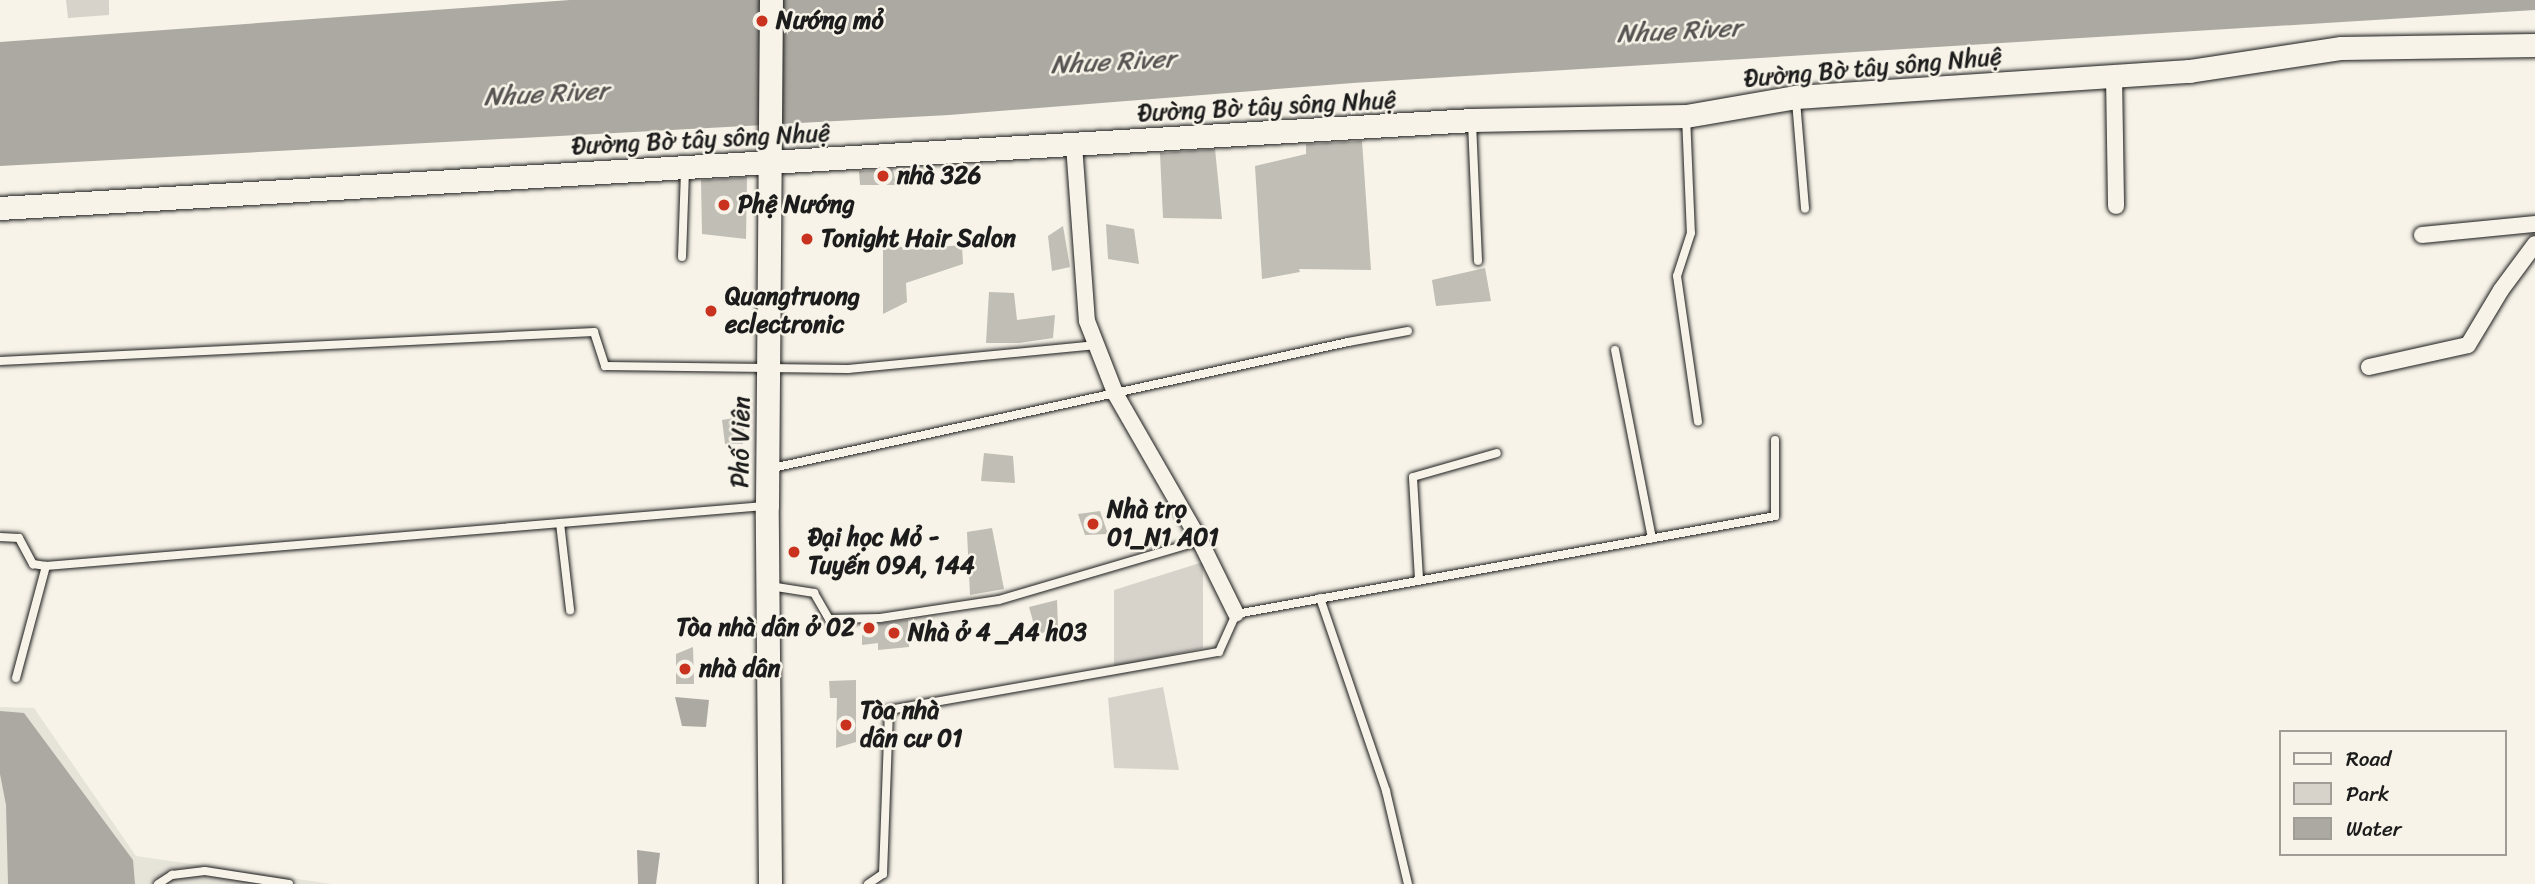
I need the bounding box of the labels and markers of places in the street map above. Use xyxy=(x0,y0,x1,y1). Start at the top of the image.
place label: Nướng mỏ xyxy=(776,7,884,35)
marker: Nướng mỏ xyxy=(754,13,770,29)
place label: nhà 326 xyxy=(897,162,981,190)
marker: nhà 326 xyxy=(875,168,891,184)
place label: Phệ Nướng xyxy=(738,191,854,219)
marker: Phệ Nướng xyxy=(716,197,732,213)
place label: Tonight Hair Salon xyxy=(821,225,1016,253)
marker: Tonight Hair Salon xyxy=(799,231,815,247)
place label: Quangtruong eclectronic xyxy=(725,283,860,339)
marker: Quangtruong eclectronic xyxy=(703,303,719,319)
place label: Nhà trọ 01_N1 A01 xyxy=(1107,496,1219,552)
marker: Nhà trọ 01_N1 A01 xyxy=(1085,516,1101,532)
place label: Đại học Mỏ - Tuyến 09A, 144 xyxy=(808,524,975,580)
marker: Đại học Mỏ - Tuyến 09A, 144 xyxy=(786,544,802,560)
place label: Tòa nhà dân ở 02 xyxy=(676,614,855,642)
place label: Nhà ở 4 _A4 h03 xyxy=(908,619,1087,647)
marker: Tòa nhà dân ở 02 xyxy=(861,620,877,636)
marker: Nhà ở 4 _A4 h03 xyxy=(886,625,902,641)
place label: nhà dân xyxy=(699,655,780,683)
marker: nhà dân xyxy=(677,661,693,677)
place label: Tòa nhà dân cư 01 xyxy=(860,697,963,753)
marker: Tòa nhà dân cư 01 xyxy=(838,717,854,733)

